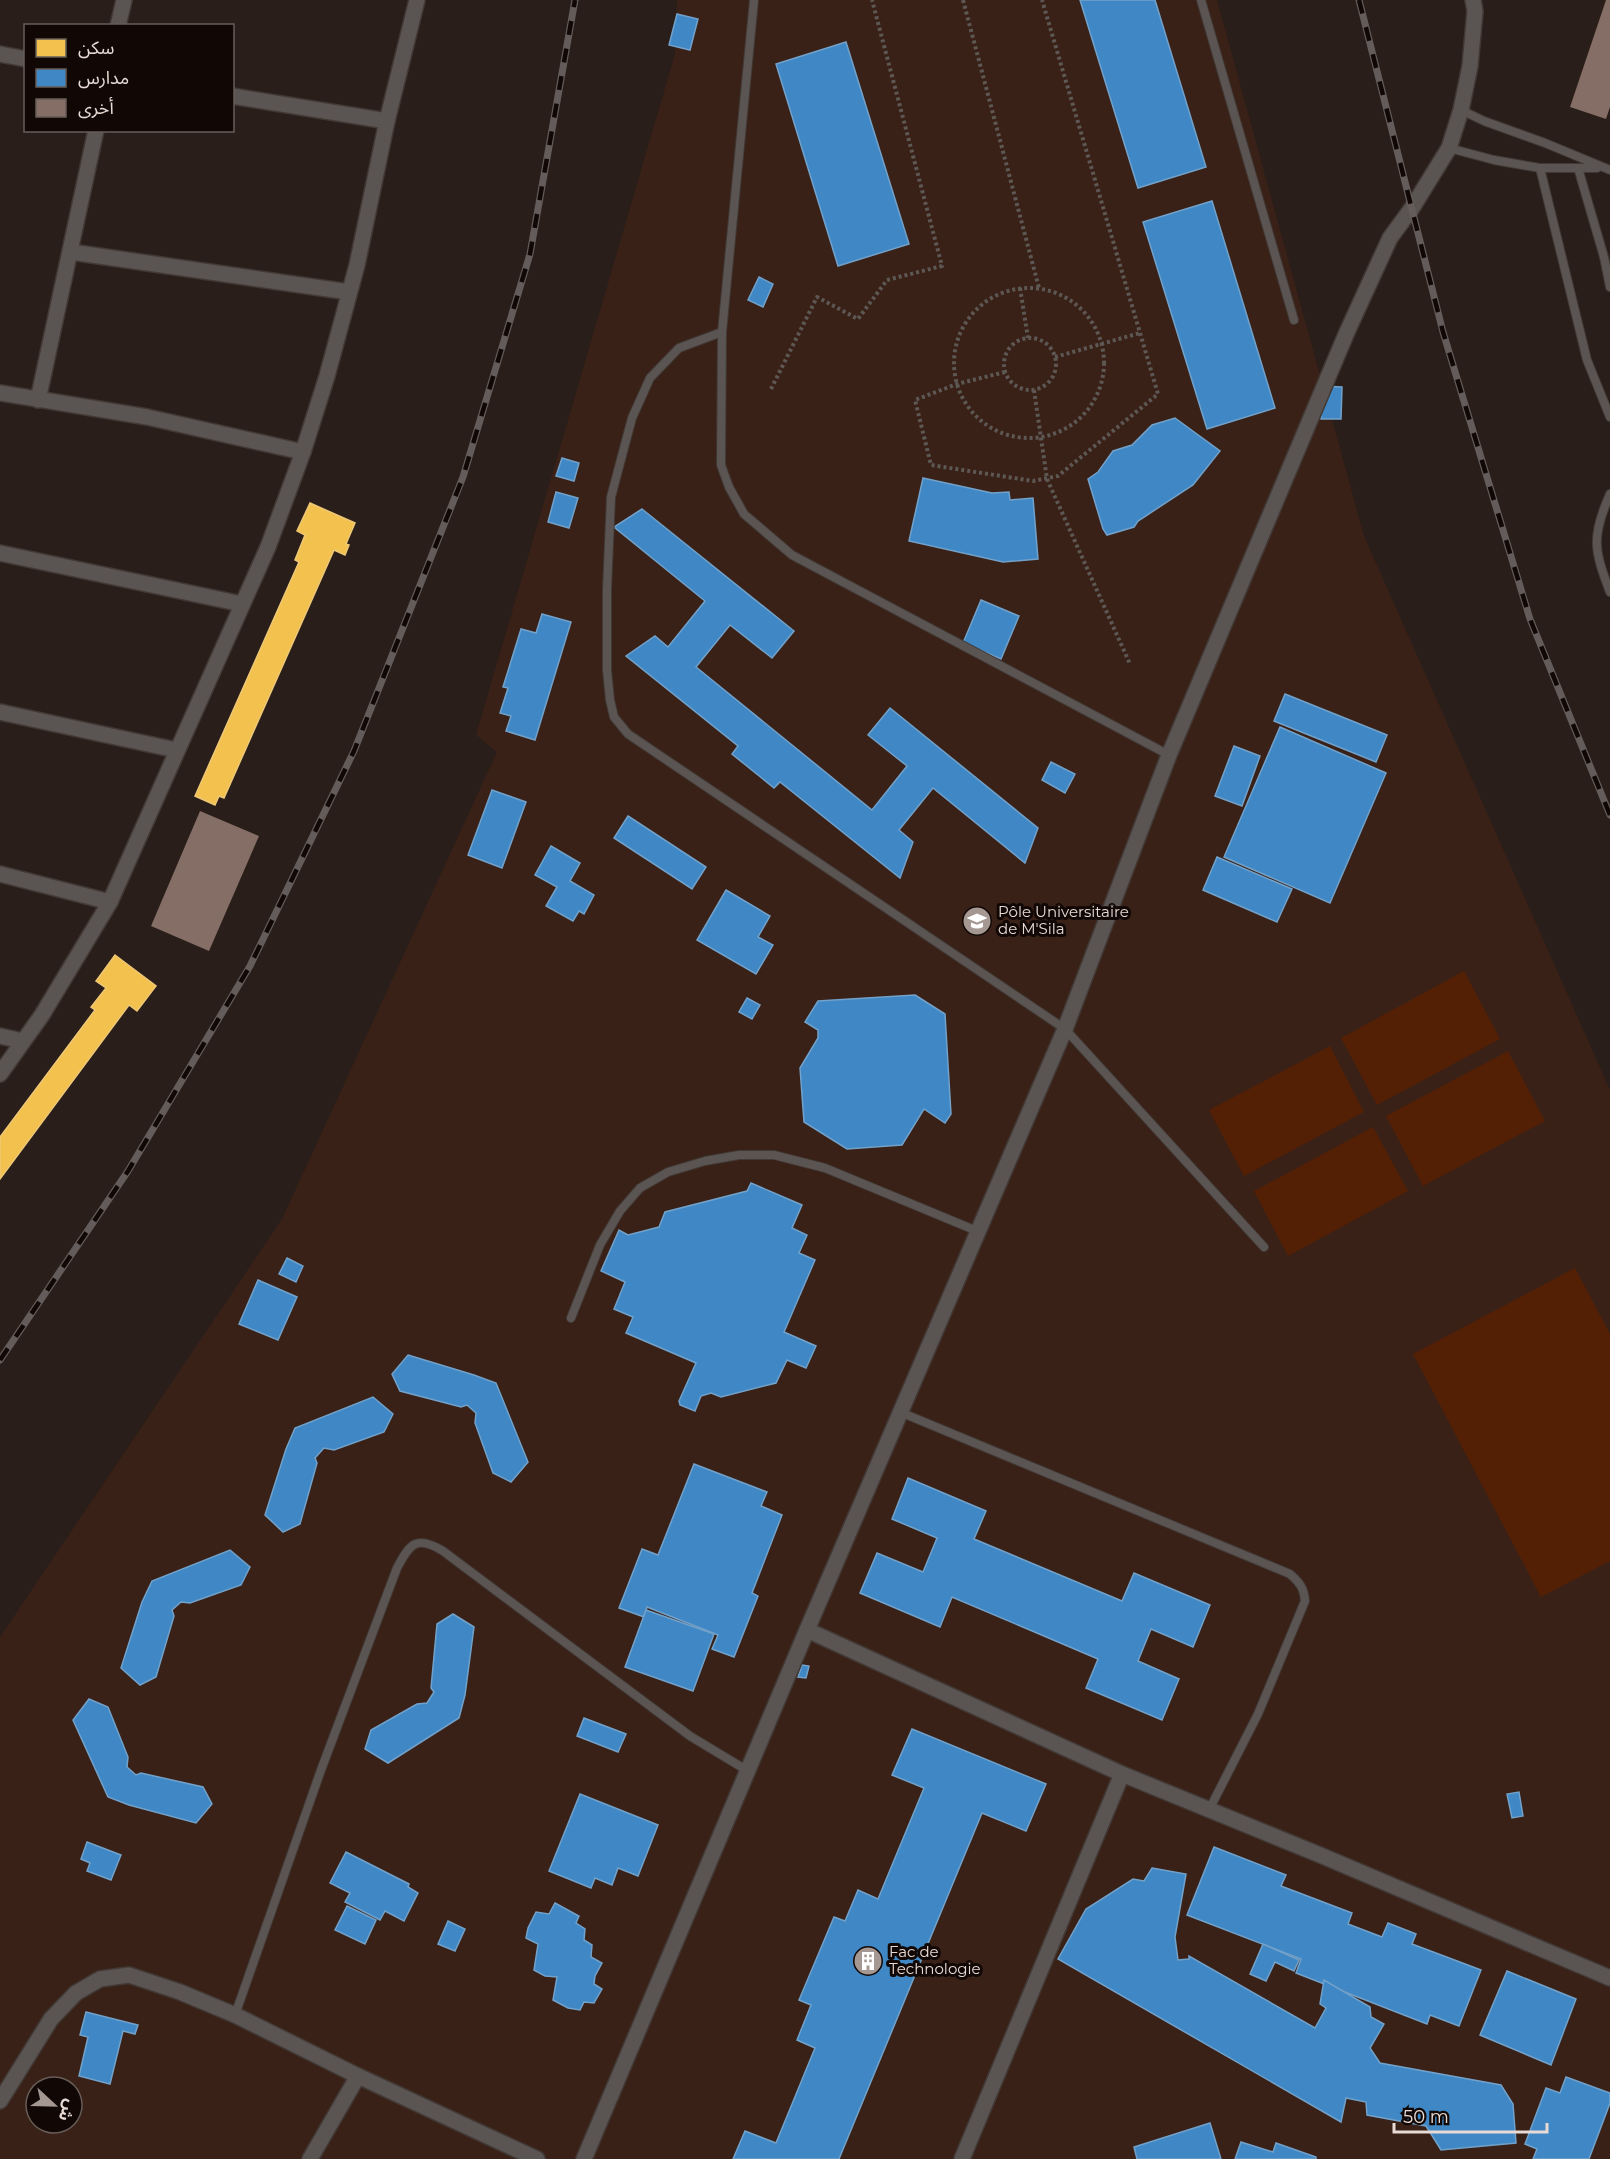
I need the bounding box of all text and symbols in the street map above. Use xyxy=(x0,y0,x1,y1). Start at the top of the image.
legend xyxy=(24,24,234,132)
text: سكن xyxy=(78,37,114,59)
text: مدارس xyxy=(78,67,129,89)
text: أخرى xyxy=(78,97,114,119)
place label: Pôle Universitaire de M'Sila xyxy=(998,902,1129,938)
school or university icon: Pôle Universitaire de M'Sila xyxy=(961,905,993,937)
place label: Fac de Technologie xyxy=(889,1942,981,1978)
building icon: Fac de Technologie xyxy=(852,1945,884,1977)
north arrow xyxy=(24,2075,84,2135)
scale bar xyxy=(1394,2096,1547,2134)
text: ش xyxy=(55,2097,80,2124)
text: 50 m xyxy=(1403,2106,1449,2128)

